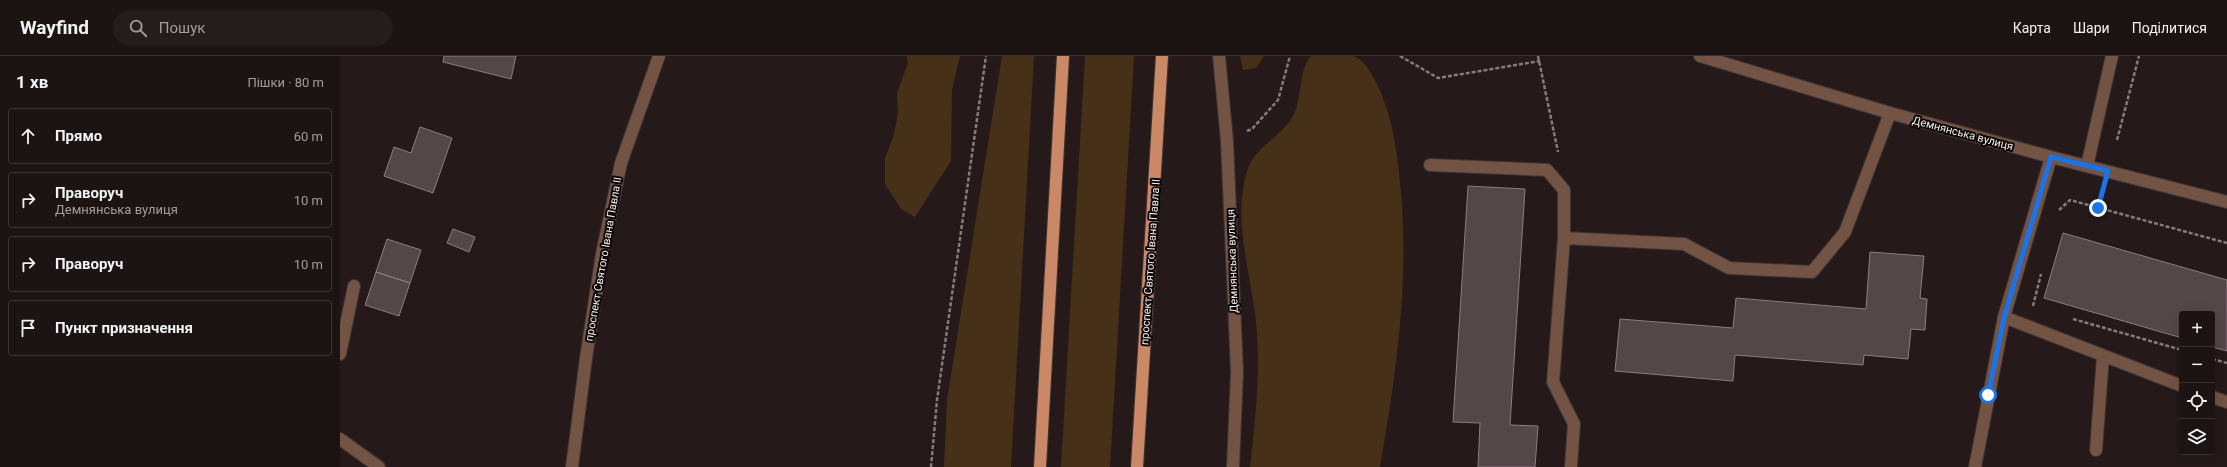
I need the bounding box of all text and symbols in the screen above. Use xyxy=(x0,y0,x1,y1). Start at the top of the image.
search box xyxy=(113,10,393,46)
text: Wayfind xyxy=(20,16,89,39)
icon: search xyxy=(127,17,149,39)
text: Пошук xyxy=(159,19,205,37)
text: Карта xyxy=(2013,20,2051,36)
text: Шари xyxy=(2073,20,2110,36)
text: Поділитися xyxy=(2132,20,2207,36)
text: 1 хв xyxy=(16,72,48,92)
text: Пішки · 80 m xyxy=(247,75,324,90)
street label: Демнянська вулиця xyxy=(1911,114,2015,153)
icon: ahead xyxy=(17,125,39,147)
text: Прямо xyxy=(55,127,102,145)
text: 60 m xyxy=(294,129,323,144)
street label: проспект Святого Івана Павла II xyxy=(583,176,624,342)
street label: проспект Святого Івана Павла II xyxy=(1138,179,1163,346)
text: Праворуч xyxy=(55,184,123,202)
icon: right xyxy=(17,189,39,211)
text: 10 m xyxy=(294,193,323,208)
route end xyxy=(2089,199,2107,217)
text: Демнянська вулиця xyxy=(55,202,178,217)
street label: Демнянська вулиця xyxy=(1224,209,1241,313)
icon: right xyxy=(17,253,39,275)
text: Праворуч xyxy=(55,255,123,273)
text: 10 m xyxy=(294,257,323,272)
map controls xyxy=(2179,311,2215,455)
button: + xyxy=(2179,311,2215,347)
icon: arrive xyxy=(17,317,39,339)
text: Пункт призначення xyxy=(55,319,193,337)
button: − xyxy=(2179,347,2215,383)
button: locate xyxy=(2179,383,2215,419)
route start xyxy=(1979,386,1997,404)
button: layers xyxy=(2179,419,2215,455)

